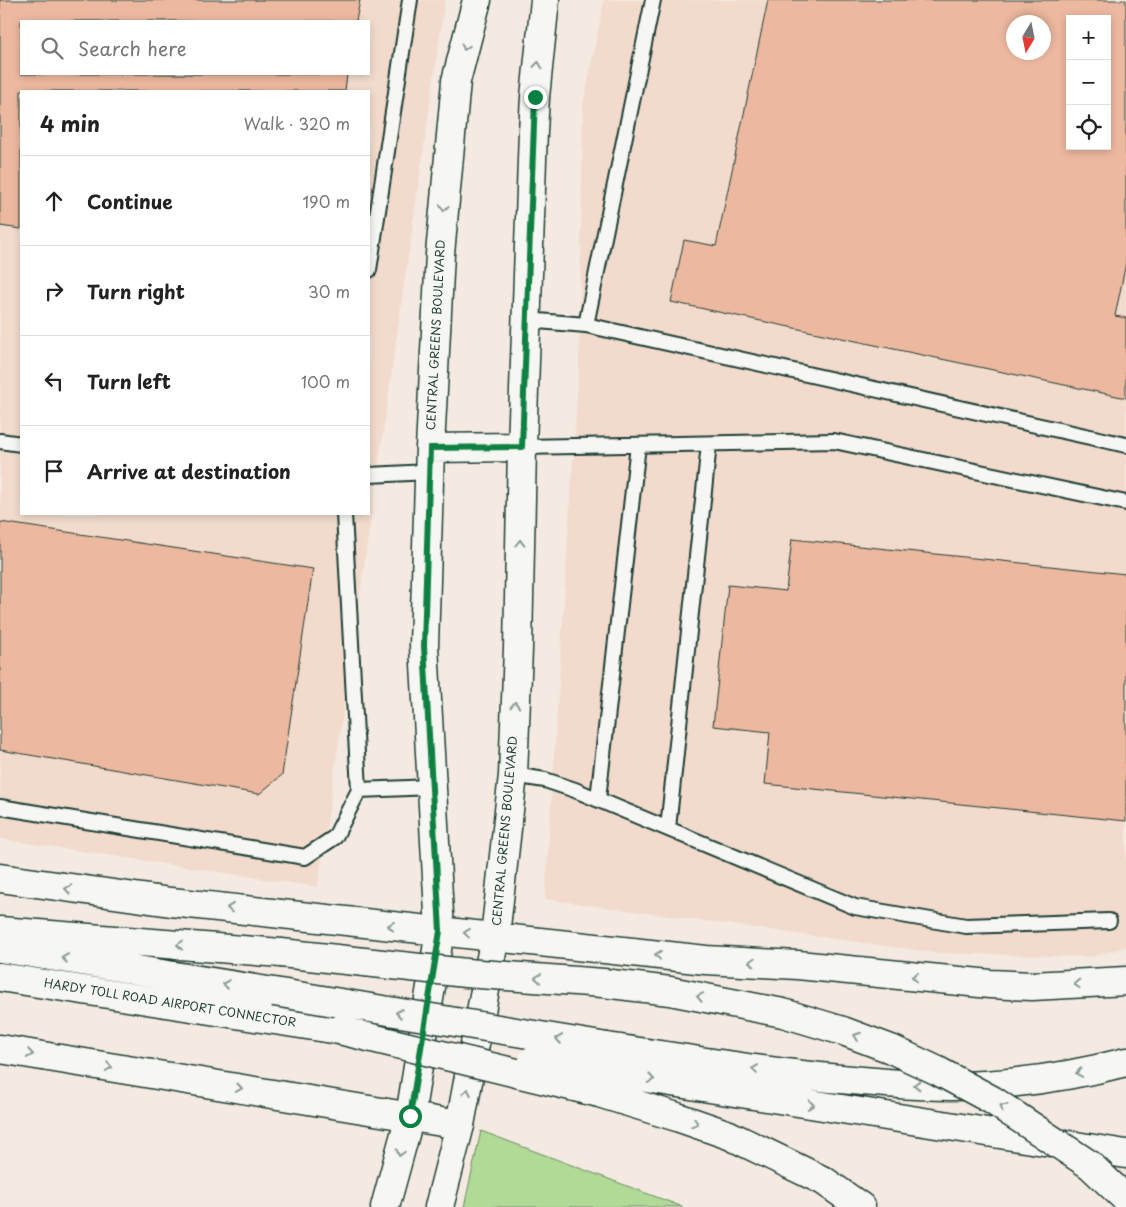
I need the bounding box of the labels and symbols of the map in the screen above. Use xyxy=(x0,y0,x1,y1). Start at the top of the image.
north arrow xyxy=(1006,15,1051,60)
one-way arrow xyxy=(460,43,470,51)
one-way arrow xyxy=(532,60,543,68)
route end xyxy=(524,86,547,109)
one-way arrow xyxy=(439,204,450,212)
street label: CENTRAL GREENS BOULEVARD xyxy=(421,239,449,431)
one-way arrow xyxy=(514,539,525,547)
one-way arrow xyxy=(510,701,521,709)
street label: CENTRAL GREENS BOULEVARD xyxy=(487,735,521,927)
one-way arrow xyxy=(64,884,73,894)
one-way arrow xyxy=(225,903,233,914)
one-way arrow xyxy=(387,921,395,932)
one-way arrow xyxy=(463,928,471,939)
one-way arrow xyxy=(175,940,183,951)
one-way arrow xyxy=(653,950,661,961)
one-way arrow xyxy=(61,954,70,964)
one-way arrow xyxy=(748,957,756,968)
one-way arrow xyxy=(911,971,919,982)
street label: HARDY TOLL ROAD AIRPORT CONNECTOR xyxy=(43,973,298,1031)
one-way arrow xyxy=(534,973,542,984)
one-way arrow xyxy=(1073,979,1081,989)
one-way arrow xyxy=(221,980,230,990)
one-way arrow xyxy=(695,992,704,1003)
one-way arrow xyxy=(395,1008,403,1018)
one-way arrow xyxy=(853,1032,862,1042)
one-way arrow xyxy=(555,1034,564,1044)
one-way arrow xyxy=(26,1048,35,1058)
one-way arrow xyxy=(105,1061,113,1071)
one-way arrow xyxy=(751,1065,760,1075)
one-way arrow xyxy=(1074,1067,1083,1077)
one-way arrow xyxy=(646,1073,655,1083)
one-way arrow xyxy=(913,1080,920,1090)
one-way arrow xyxy=(235,1083,244,1093)
one-way arrow xyxy=(461,1087,471,1096)
one-way arrow xyxy=(807,1099,815,1109)
one-way arrow xyxy=(999,1104,1009,1113)
route start xyxy=(399,1105,422,1128)
one-way arrow xyxy=(690,1117,699,1127)
one-way arrow xyxy=(395,1149,406,1158)

